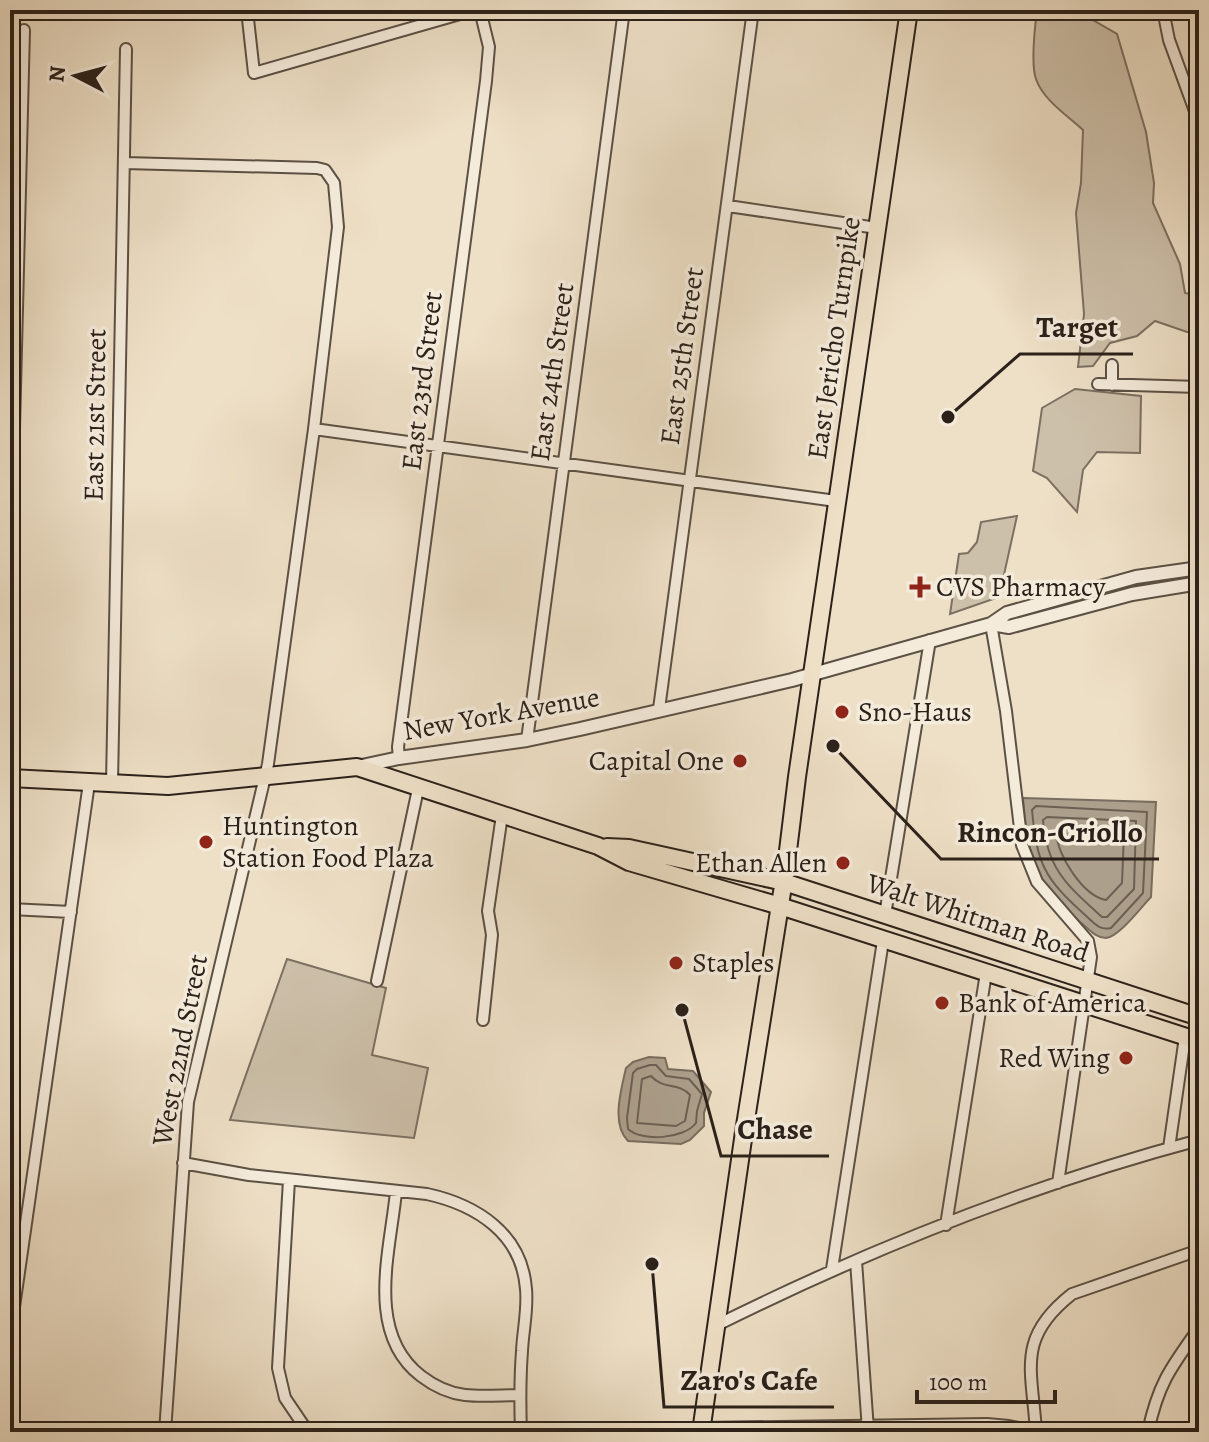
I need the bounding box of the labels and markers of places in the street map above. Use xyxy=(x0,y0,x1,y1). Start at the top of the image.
callout: Target xyxy=(1020,300,1133,354)
place label: CVS Pharmacy xyxy=(936,568,1106,606)
marker: CVS Pharmacy xyxy=(911,578,929,596)
place label: Sno-Haus xyxy=(858,693,972,731)
marker: Sno-Haus xyxy=(833,703,851,721)
place label: Capital One xyxy=(589,742,724,780)
marker: Capital One xyxy=(731,752,749,770)
callout: Rincon-Criollo xyxy=(941,805,1159,859)
place label: Huntington Station Food Plaza xyxy=(222,807,434,877)
marker: Huntington Station Food Plaza xyxy=(197,833,215,851)
place label: Ethan Allen xyxy=(695,844,827,882)
marker: Ethan Allen xyxy=(834,854,852,872)
place label: Staples xyxy=(692,944,775,982)
marker: Staples xyxy=(667,954,685,972)
place label: Bank of America xyxy=(958,984,1146,1022)
marker: Bank of America xyxy=(933,994,951,1012)
place label: Red Wing xyxy=(998,1039,1110,1077)
marker: Red Wing xyxy=(1117,1049,1135,1067)
callout: Chase xyxy=(721,1102,829,1156)
callout: Zaro's Cafe xyxy=(664,1353,834,1407)

